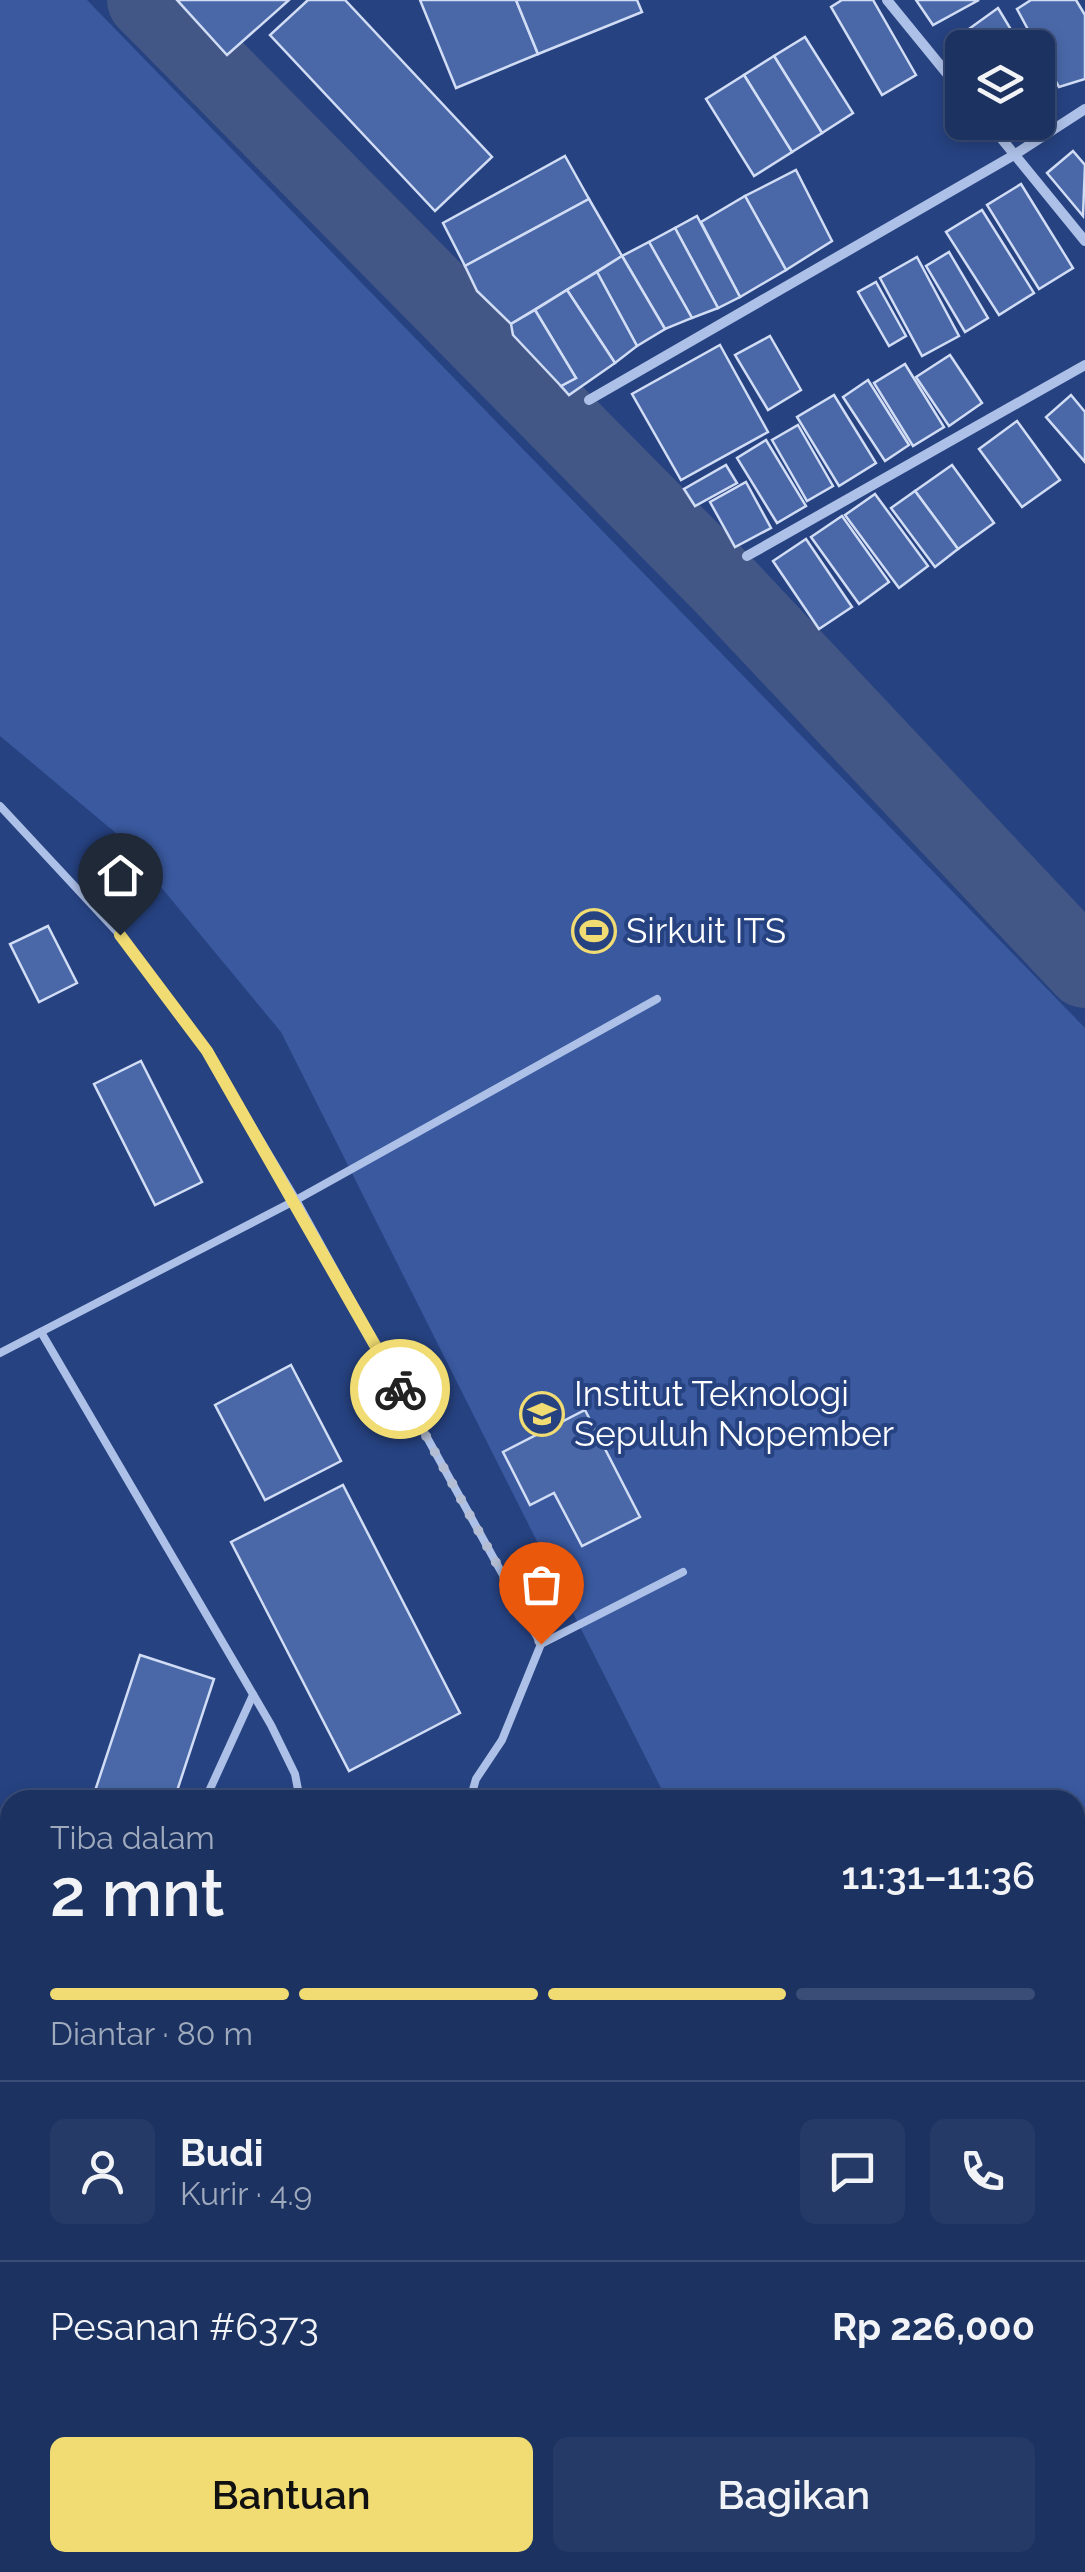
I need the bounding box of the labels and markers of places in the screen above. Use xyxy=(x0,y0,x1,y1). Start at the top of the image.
pin xyxy=(78,833,163,936)
sports icon: Sirkuit ITS xyxy=(571,908,617,954)
place label: Sirkuit ITS xyxy=(626,910,786,951)
place label: Institut Teknologi Sepuluh Nopember xyxy=(574,1373,894,1454)
school or university icon: Institut Teknologi Sepuluh Nopember xyxy=(519,1391,565,1437)
pin xyxy=(499,1542,584,1645)

